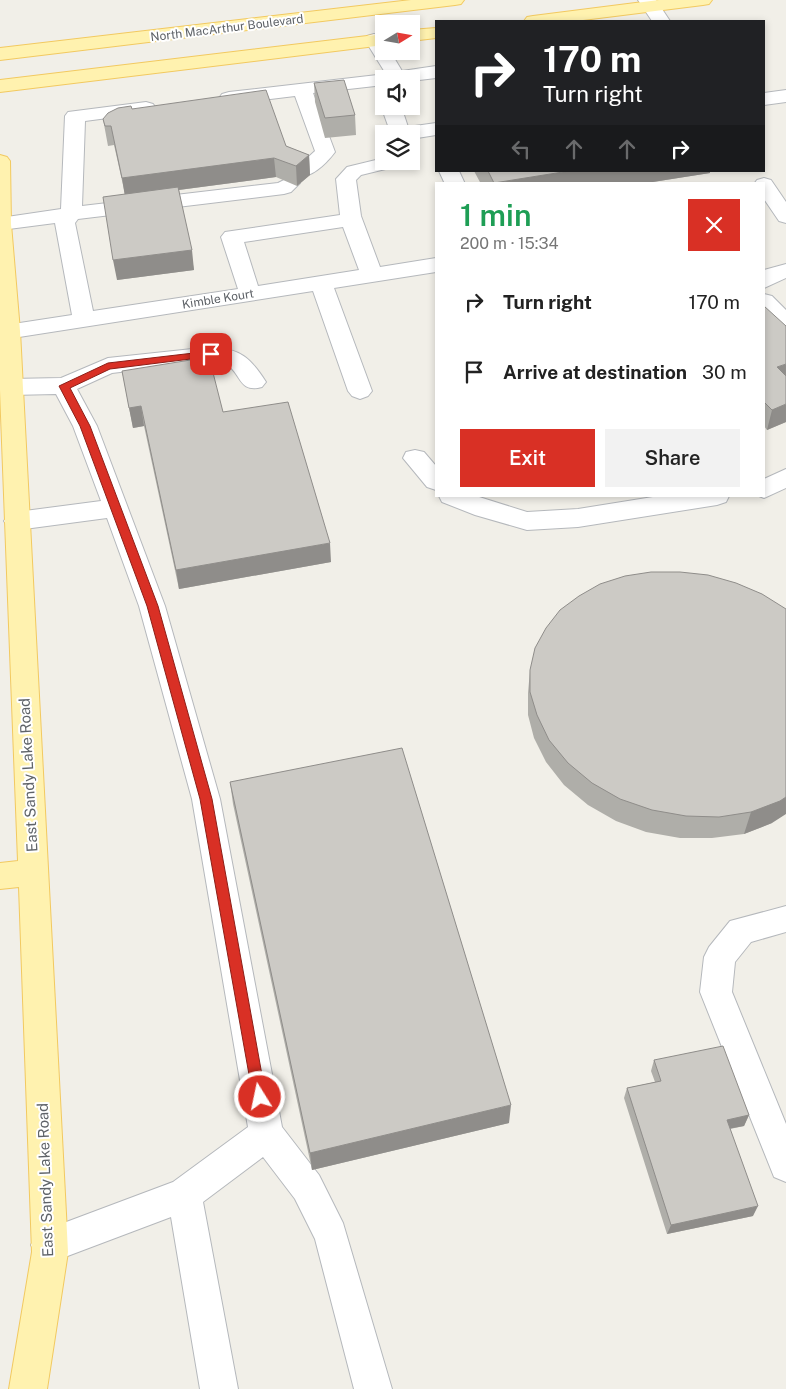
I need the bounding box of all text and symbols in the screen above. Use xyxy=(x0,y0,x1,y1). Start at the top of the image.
street label: North MacArthur Boulevard xyxy=(150,12,304,44)
north arrow xyxy=(375,15,420,60)
map controls xyxy=(375,15,420,170)
text: 170 m xyxy=(543,39,641,80)
icon: right xyxy=(460,40,525,105)
button: sound xyxy=(375,70,420,115)
text: Turn right xyxy=(543,81,643,107)
button: layers xyxy=(375,125,420,170)
icon: left xyxy=(507,135,535,163)
icon: ahead xyxy=(560,135,588,163)
icon: ahead xyxy=(613,135,641,163)
icon: right xyxy=(666,135,694,163)
text: 1 min xyxy=(460,197,531,233)
button: close xyxy=(688,199,740,251)
text: 200 m · 15:34 xyxy=(460,234,559,253)
street label: Kimble Kourt xyxy=(181,286,255,312)
icon: right xyxy=(460,288,488,316)
text: Turn right xyxy=(503,291,592,313)
text: 170 m xyxy=(689,291,740,313)
pin xyxy=(190,333,232,375)
icon: arrive xyxy=(197,340,225,368)
icon: arrive xyxy=(460,358,488,386)
text: Arrive at destination xyxy=(503,361,687,383)
text: 30 m xyxy=(702,361,747,383)
button: Exit xyxy=(460,429,595,487)
button: Share xyxy=(605,429,740,487)
street label: East Sandy Lake Road xyxy=(15,698,41,852)
position arrow xyxy=(233,1070,285,1122)
street label: East Sandy Lake Road xyxy=(34,1103,56,1257)

